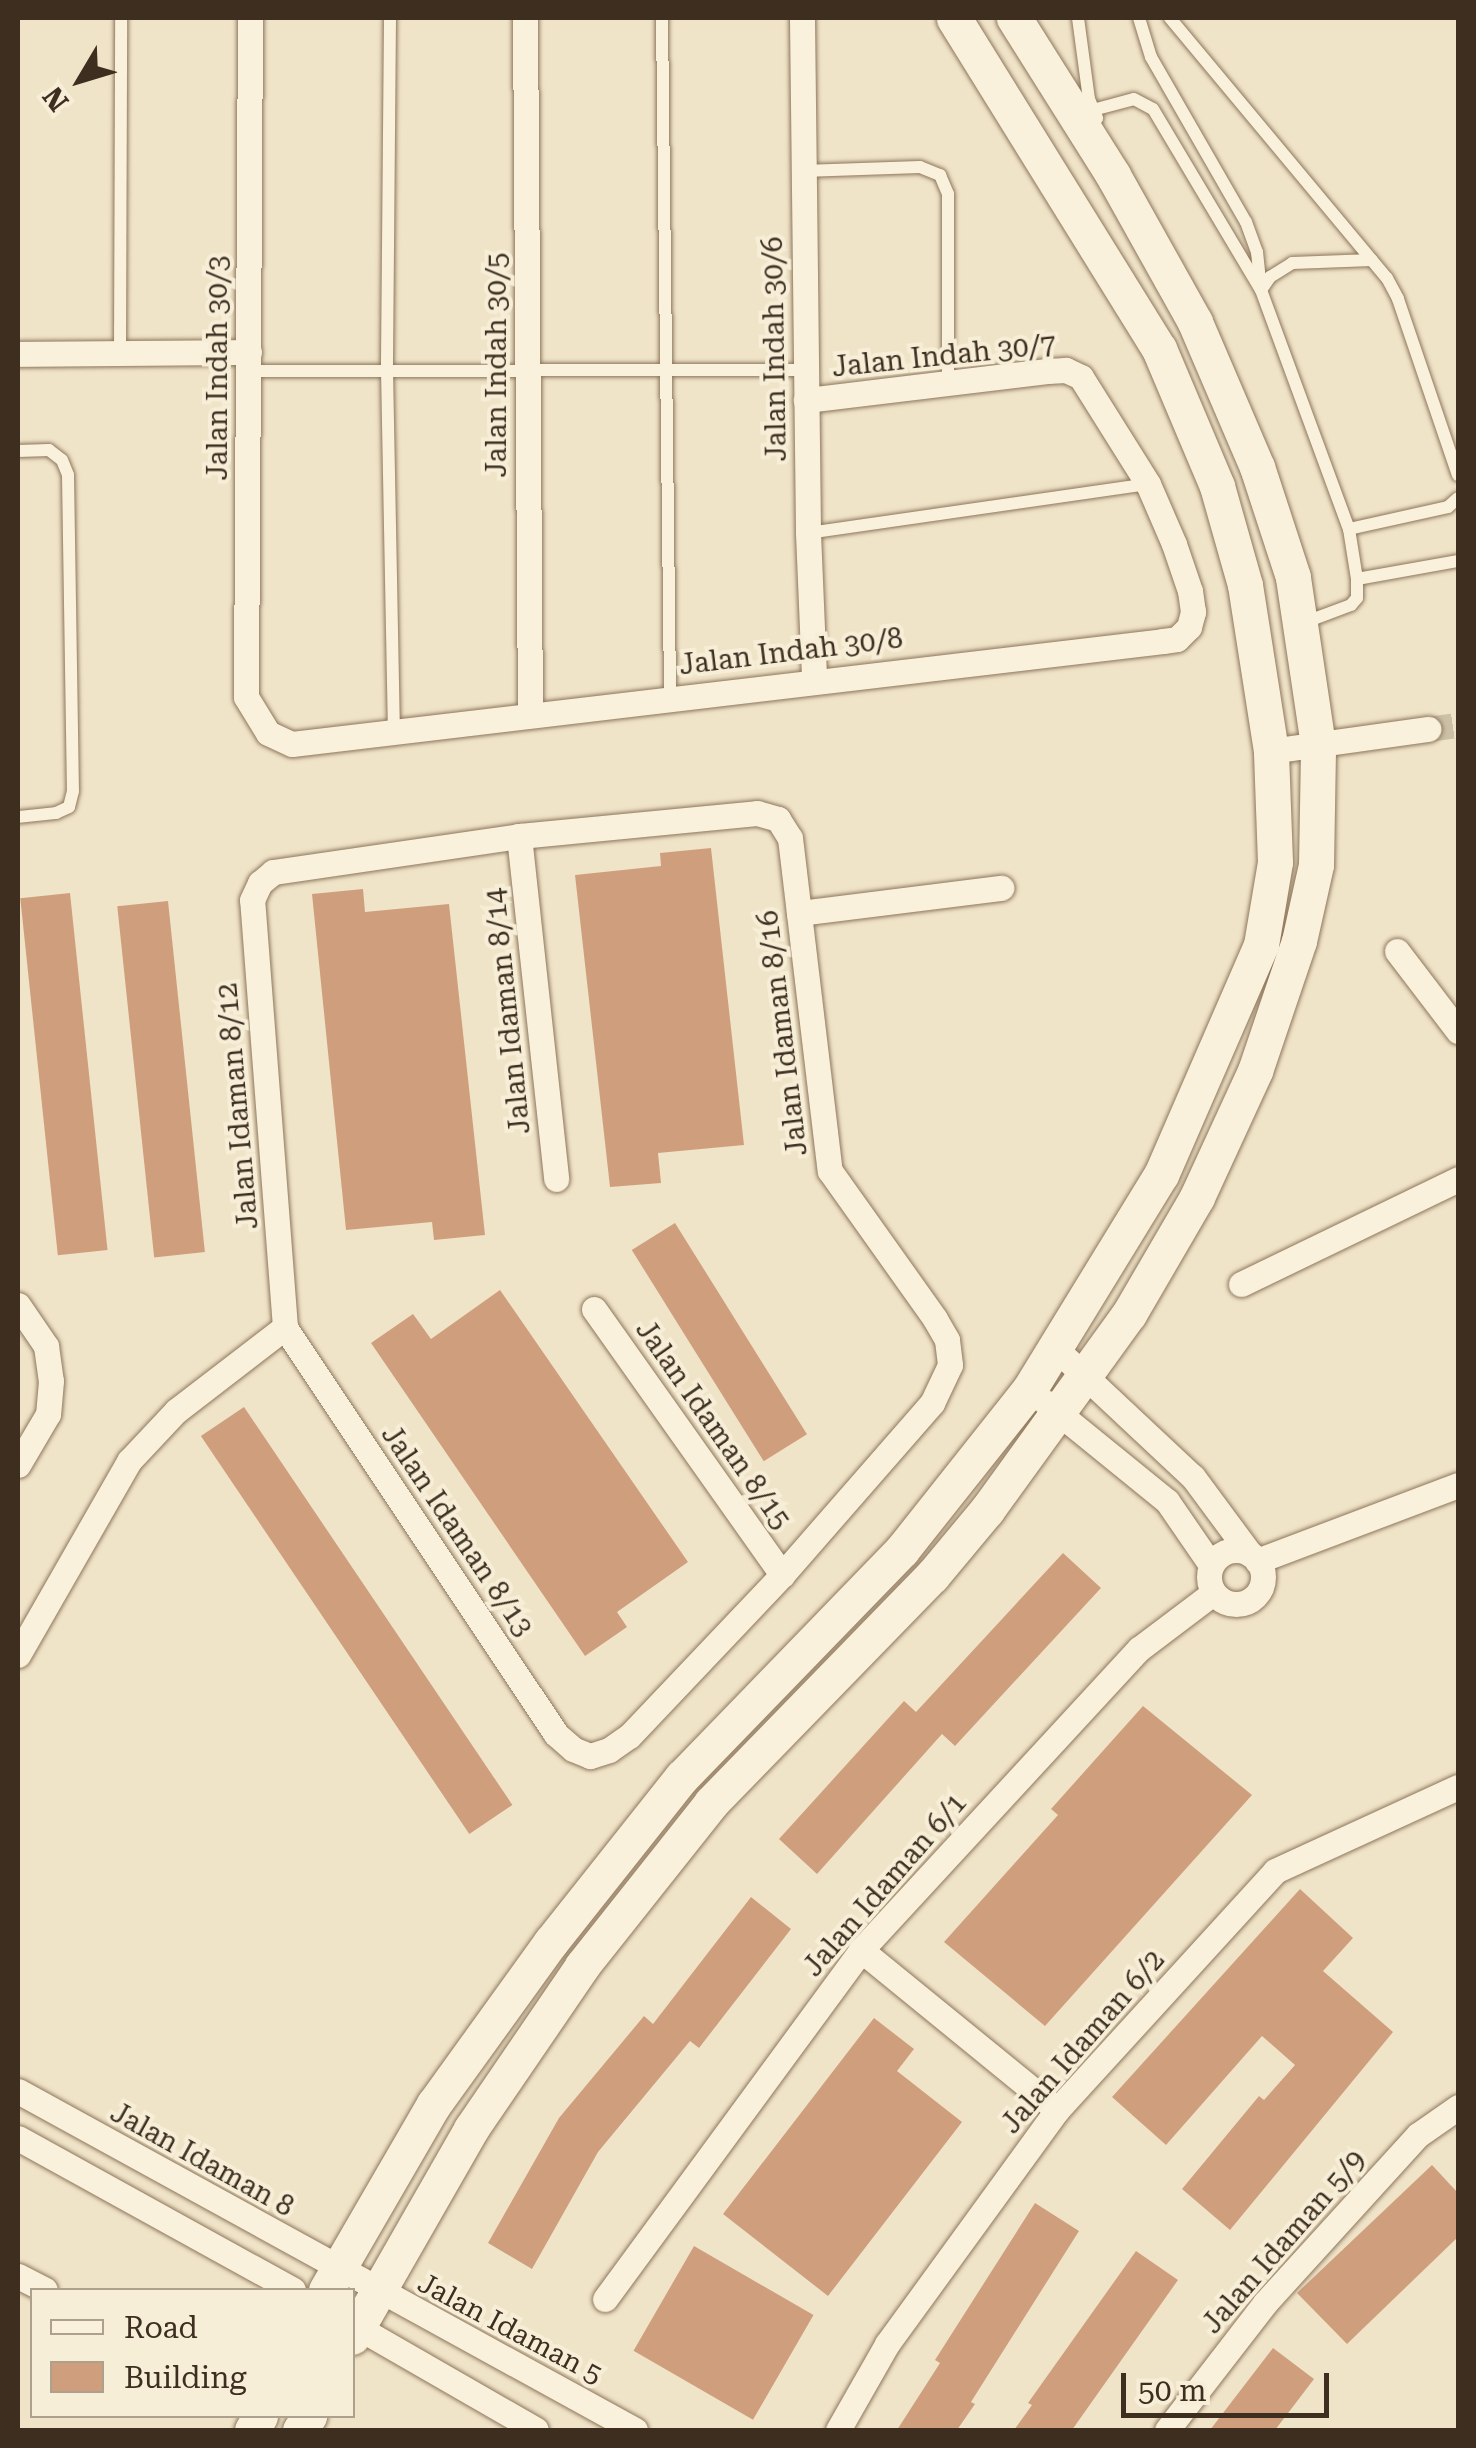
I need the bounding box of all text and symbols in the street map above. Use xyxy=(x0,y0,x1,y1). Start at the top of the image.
north arrow xyxy=(30,30,130,130)
text: N xyxy=(36,80,76,117)
street label: Jalan Indah 30/6 xyxy=(756,236,794,462)
street label: Jalan Indah 30/5 xyxy=(480,253,514,477)
street label: Jalan Indah 30/3 xyxy=(201,256,235,480)
street label: Jalan Indah 30/7 xyxy=(830,328,1058,384)
street label: Jalan Indah 30/8 xyxy=(677,622,905,682)
street label: Jalan Idaman 8/14 xyxy=(478,886,538,1136)
street label: Jalan Idaman 8/16 xyxy=(751,908,815,1158)
street label: Jalan Idaman 8/12 xyxy=(210,981,266,1231)
street label: Jalan Idaman 8/15 xyxy=(628,1314,798,1536)
street label: Jalan Idaman 8/13 xyxy=(374,1419,540,1643)
street label: Jalan Idaman 6/1 xyxy=(796,1787,974,1983)
street label: Jalan Idaman 6/2 xyxy=(994,1944,1172,2140)
street label: Jalan Idaman 8 xyxy=(105,2096,299,2224)
street label: Jalan Idaman 5/9 xyxy=(1195,2144,1373,2340)
street label: Jalan Idaman 5 xyxy=(412,2266,608,2392)
legend xyxy=(30,2288,355,2418)
text: Road xyxy=(124,2310,198,2345)
scale bar xyxy=(1126,2353,1334,2415)
text: Building xyxy=(124,2360,247,2395)
text: 50 m xyxy=(1138,2373,1207,2408)

